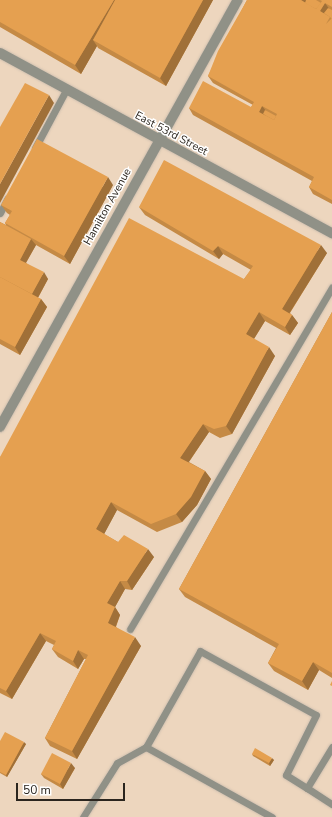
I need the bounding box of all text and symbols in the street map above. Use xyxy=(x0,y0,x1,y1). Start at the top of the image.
street label: East 53rd Street xyxy=(132,109,210,159)
street label: Hamilton Avenue xyxy=(81,166,135,248)
scale bar xyxy=(18,775,127,801)
text: 50 m xyxy=(23,782,51,798)

